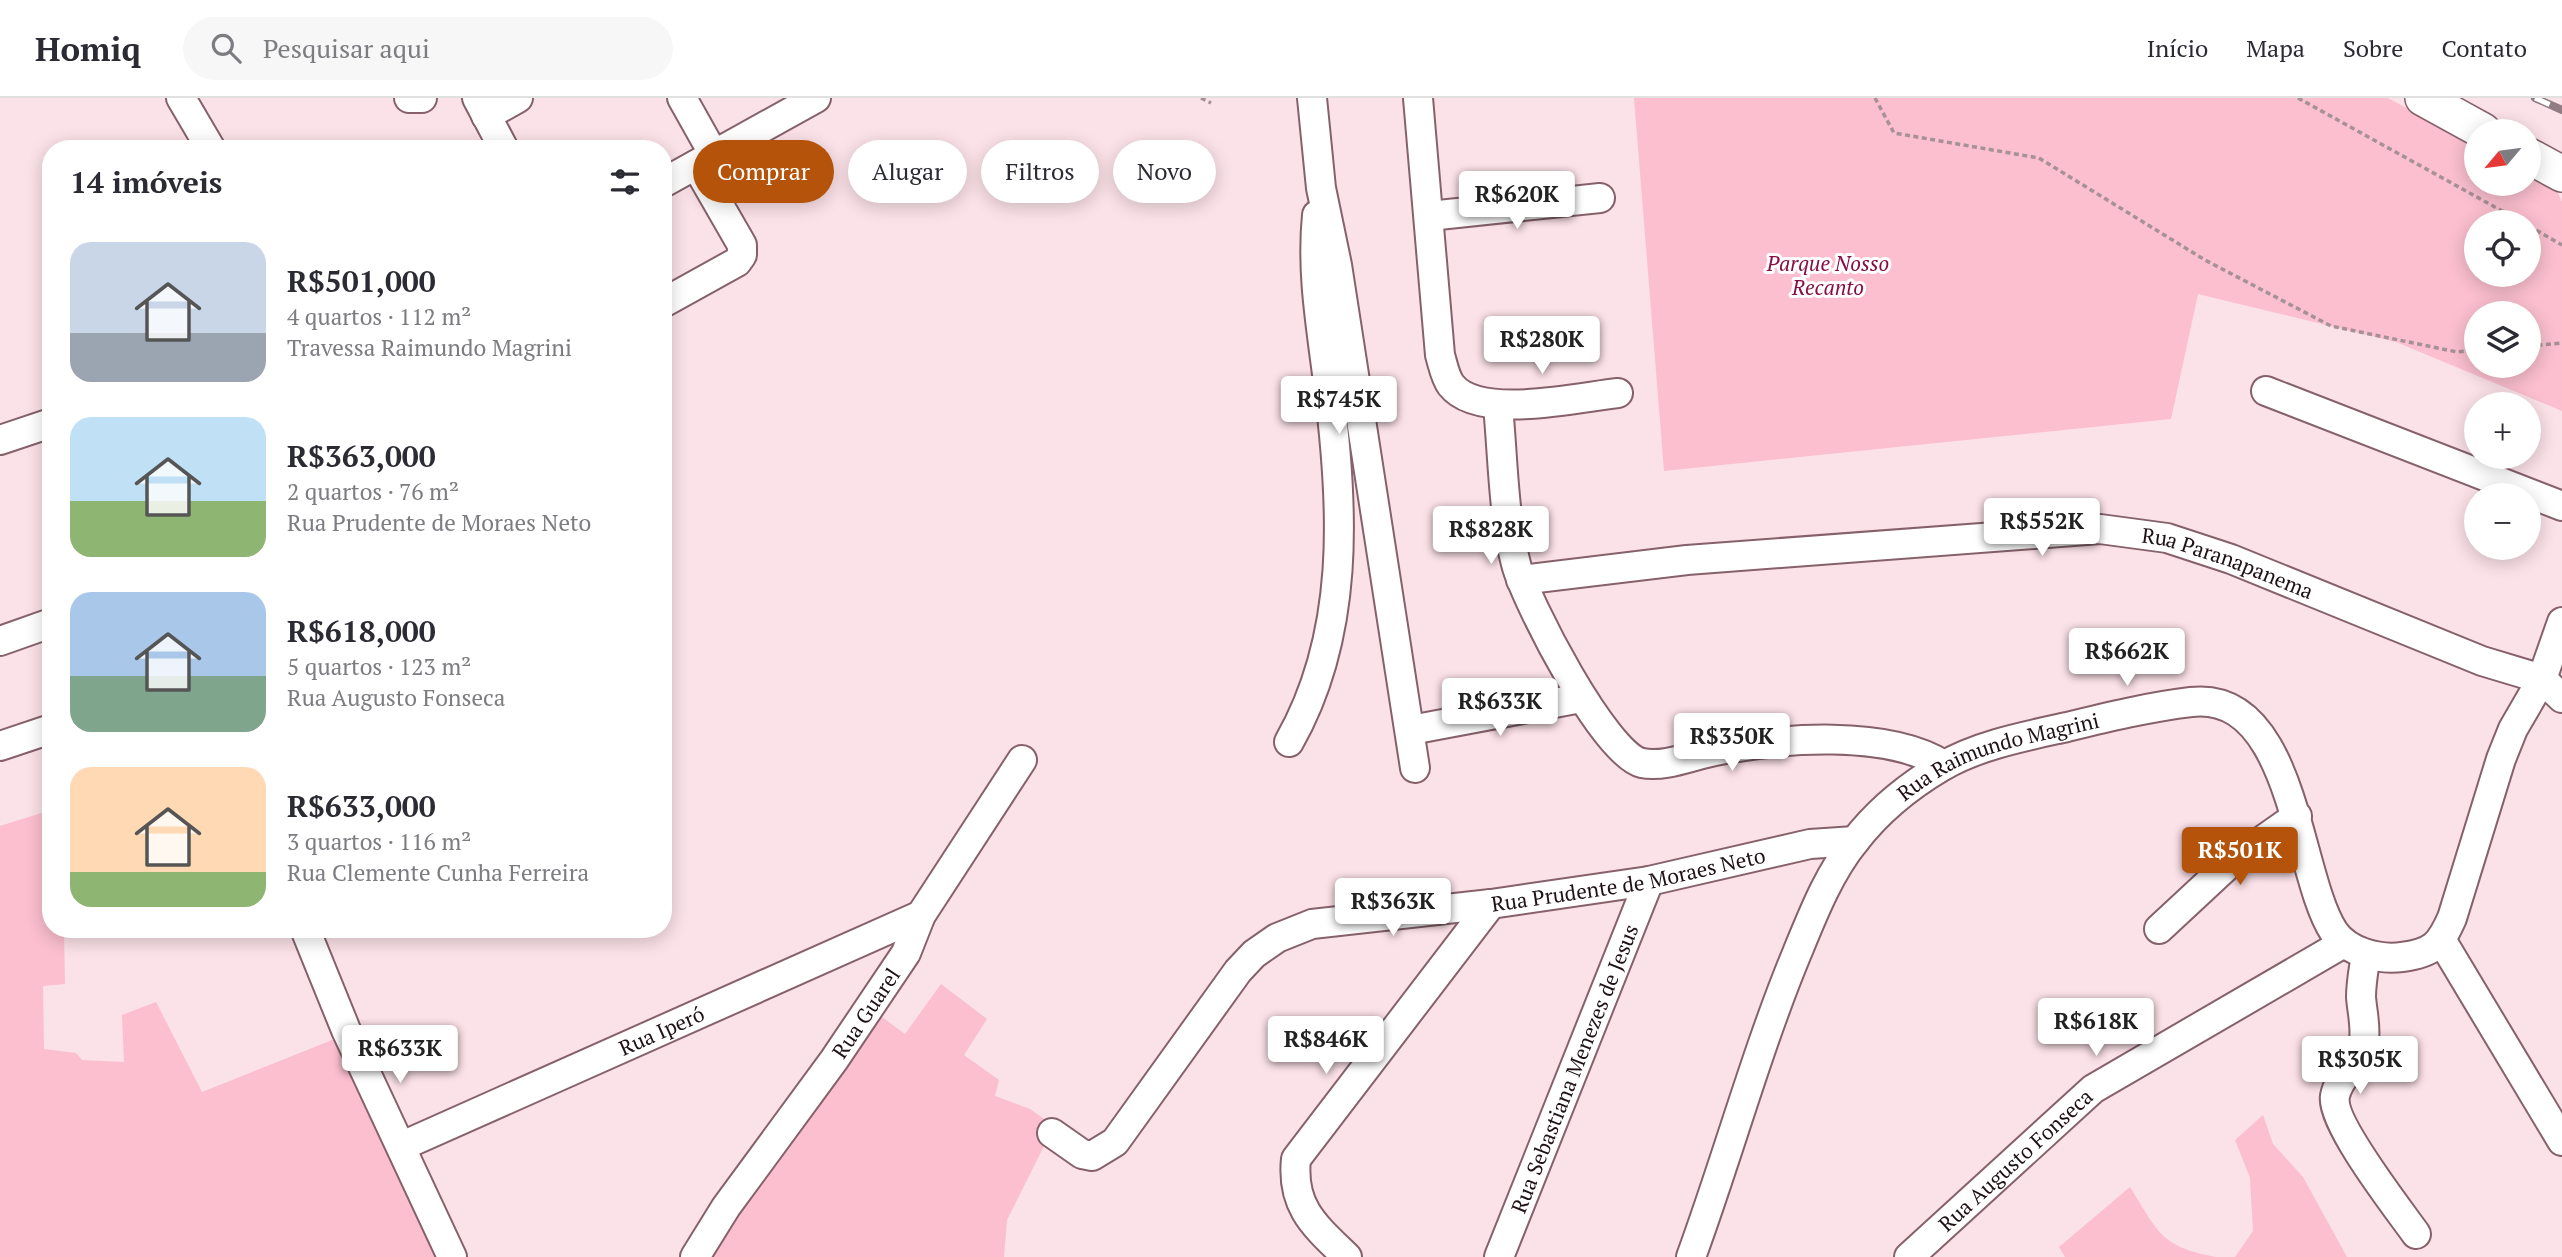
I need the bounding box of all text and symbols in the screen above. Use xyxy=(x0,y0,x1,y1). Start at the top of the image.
search box xyxy=(183,17,673,80)
text: Homiq xyxy=(35,27,141,70)
icon: search xyxy=(207,29,245,67)
text: Pesquisar aqui xyxy=(263,31,430,65)
text: Início xyxy=(2147,32,2208,64)
text: Mapa xyxy=(2246,32,2305,64)
text: Sobre xyxy=(2343,32,2403,64)
text: Contato xyxy=(2441,32,2527,64)
north arrow xyxy=(2464,119,2541,196)
map controls xyxy=(2464,119,2541,560)
chip: Comprar xyxy=(693,140,834,203)
chip: Alugar xyxy=(848,140,967,203)
chip: Filtros xyxy=(981,140,1099,203)
chip: Novo xyxy=(1113,140,1216,203)
text: 14 imóveis xyxy=(70,162,222,202)
icon: filters xyxy=(606,163,644,201)
pin: R$620K xyxy=(1460,172,1574,231)
text: R$620K xyxy=(1475,178,1559,209)
button: locate xyxy=(2464,210,2541,287)
park label: Parque Nosso Recanto xyxy=(1766,249,1889,301)
text: R$501,000 xyxy=(287,261,436,301)
icon: home xyxy=(126,270,210,354)
text: 4 quartos · 112 m² xyxy=(287,301,471,332)
button: layers xyxy=(2464,301,2541,378)
pin: R$280K xyxy=(1485,316,1599,376)
text: R$280K xyxy=(1500,323,1584,354)
text: Travessa Raimundo Magrini xyxy=(287,332,572,363)
pin: R$745K xyxy=(1282,376,1396,436)
text: R$745K xyxy=(1297,383,1381,414)
button: + xyxy=(2464,392,2541,469)
text: R$363,000 xyxy=(287,436,436,476)
icon: home xyxy=(126,445,210,529)
text: 2 quartos · 76 m² xyxy=(287,476,459,507)
button: − xyxy=(2464,483,2541,560)
pin: R$552K xyxy=(1985,498,2099,558)
text: R$552K xyxy=(2000,505,2084,536)
pin: R$828K xyxy=(1434,506,1548,566)
text: Rua Prudente de Moraes Neto xyxy=(287,507,591,538)
text: R$828K xyxy=(1449,513,1533,544)
street label: Rua Paranapanema xyxy=(2140,521,2318,605)
text: R$618,000 xyxy=(287,611,436,651)
icon: home xyxy=(126,620,210,704)
pin: R$662K xyxy=(2070,628,2184,688)
text: R$662K xyxy=(2085,635,2169,666)
text: 5 quartos · 123 m² xyxy=(287,651,471,682)
pin: R$633K xyxy=(1443,678,1557,738)
text: Rua Augusto Fonseca xyxy=(287,682,505,713)
text: R$633K xyxy=(1458,685,1542,716)
street label: Rua Raimundo Magrini xyxy=(1891,706,2102,807)
pin: R$350K xyxy=(1675,714,1789,773)
text: R$350K xyxy=(1690,720,1774,751)
text: R$633,000 xyxy=(287,786,436,826)
icon: home xyxy=(126,795,210,879)
text: 3 quartos · 116 m² xyxy=(287,826,471,857)
pin: R$501K xyxy=(2183,828,2297,887)
text: R$501K xyxy=(2198,834,2282,865)
street label: Rua Prudente de Moraes Neto xyxy=(1489,841,1768,918)
text: Rua Clemente Cunha Ferreira xyxy=(287,857,589,888)
pin: R$363K xyxy=(1336,878,1450,938)
text: R$363K xyxy=(1351,885,1435,916)
street label: Rua Sebastiana Menezes de Jesus xyxy=(1504,920,1644,1217)
street label: Rua Guarel xyxy=(825,962,906,1064)
pin: R$618K xyxy=(2039,998,2153,1058)
street label: Rua Iperó xyxy=(614,999,709,1062)
text: R$618K xyxy=(2054,1005,2138,1036)
pin: R$846K xyxy=(1269,1016,1383,1076)
text: R$846K xyxy=(1284,1023,1368,1054)
pin: R$633K xyxy=(343,1026,457,1085)
text: R$633K xyxy=(358,1032,442,1063)
pin: R$305K xyxy=(2303,1037,2417,1096)
text: R$305K xyxy=(2318,1043,2402,1074)
street label: Rua Augusto Fonseca xyxy=(1932,1082,2099,1238)

